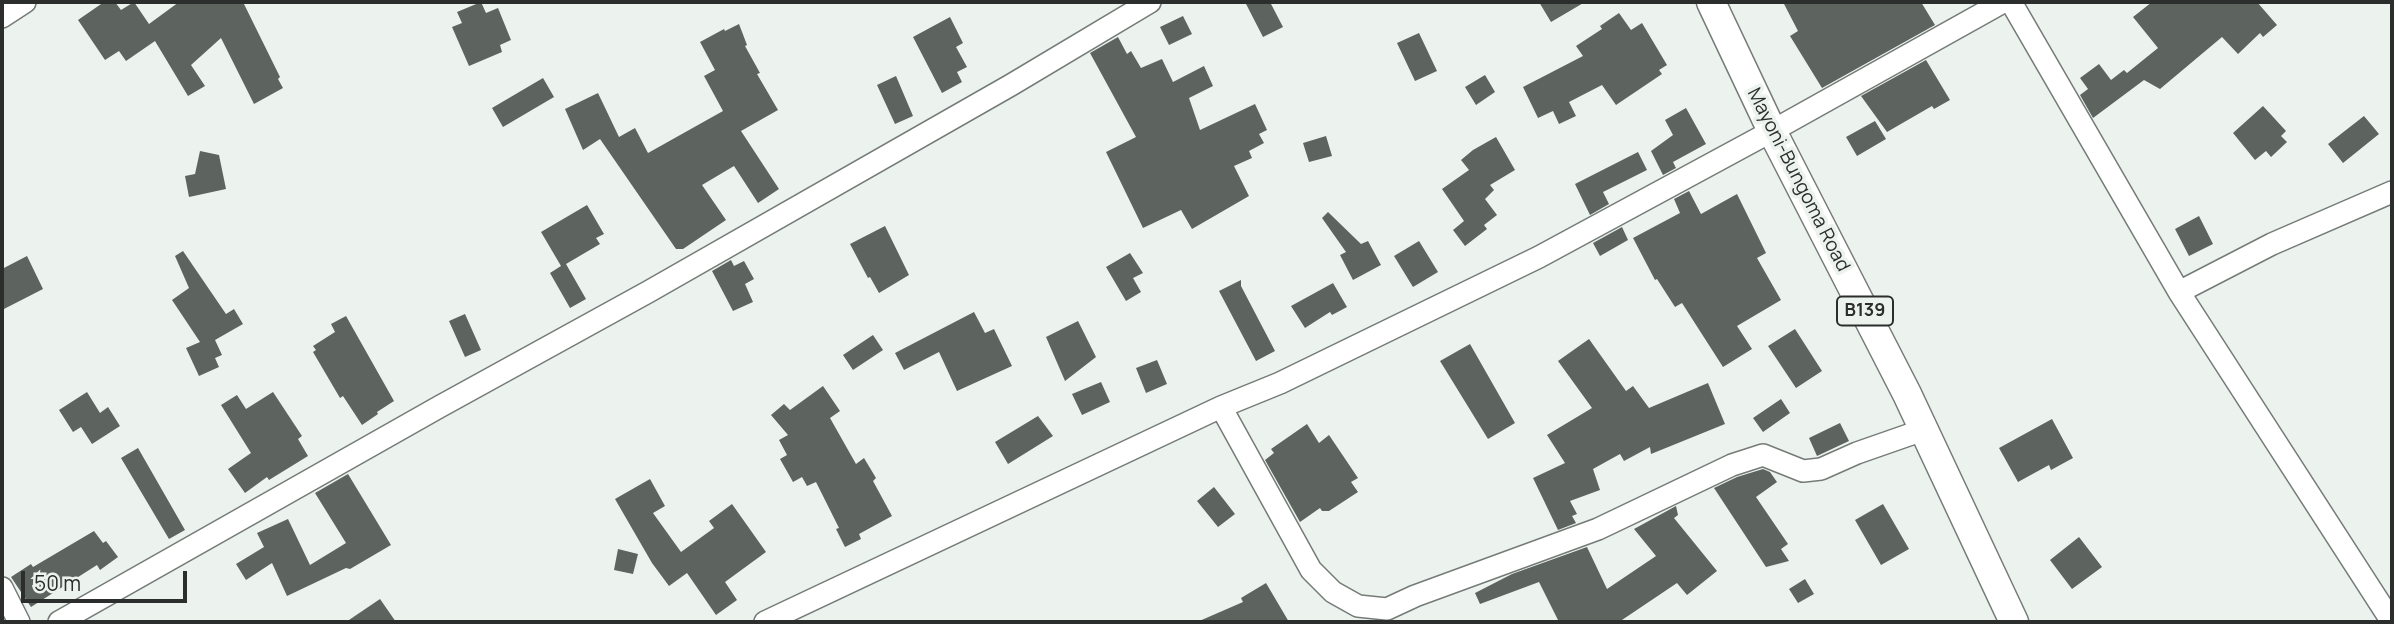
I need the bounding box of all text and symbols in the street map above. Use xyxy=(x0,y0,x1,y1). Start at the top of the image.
street label: Mayoni-Bungoma Road xyxy=(1742,85,1854,275)
road number: B139 xyxy=(1837,296,1893,326)
scale bar xyxy=(24,558,191,602)
text: 50 m xyxy=(34,569,81,597)

